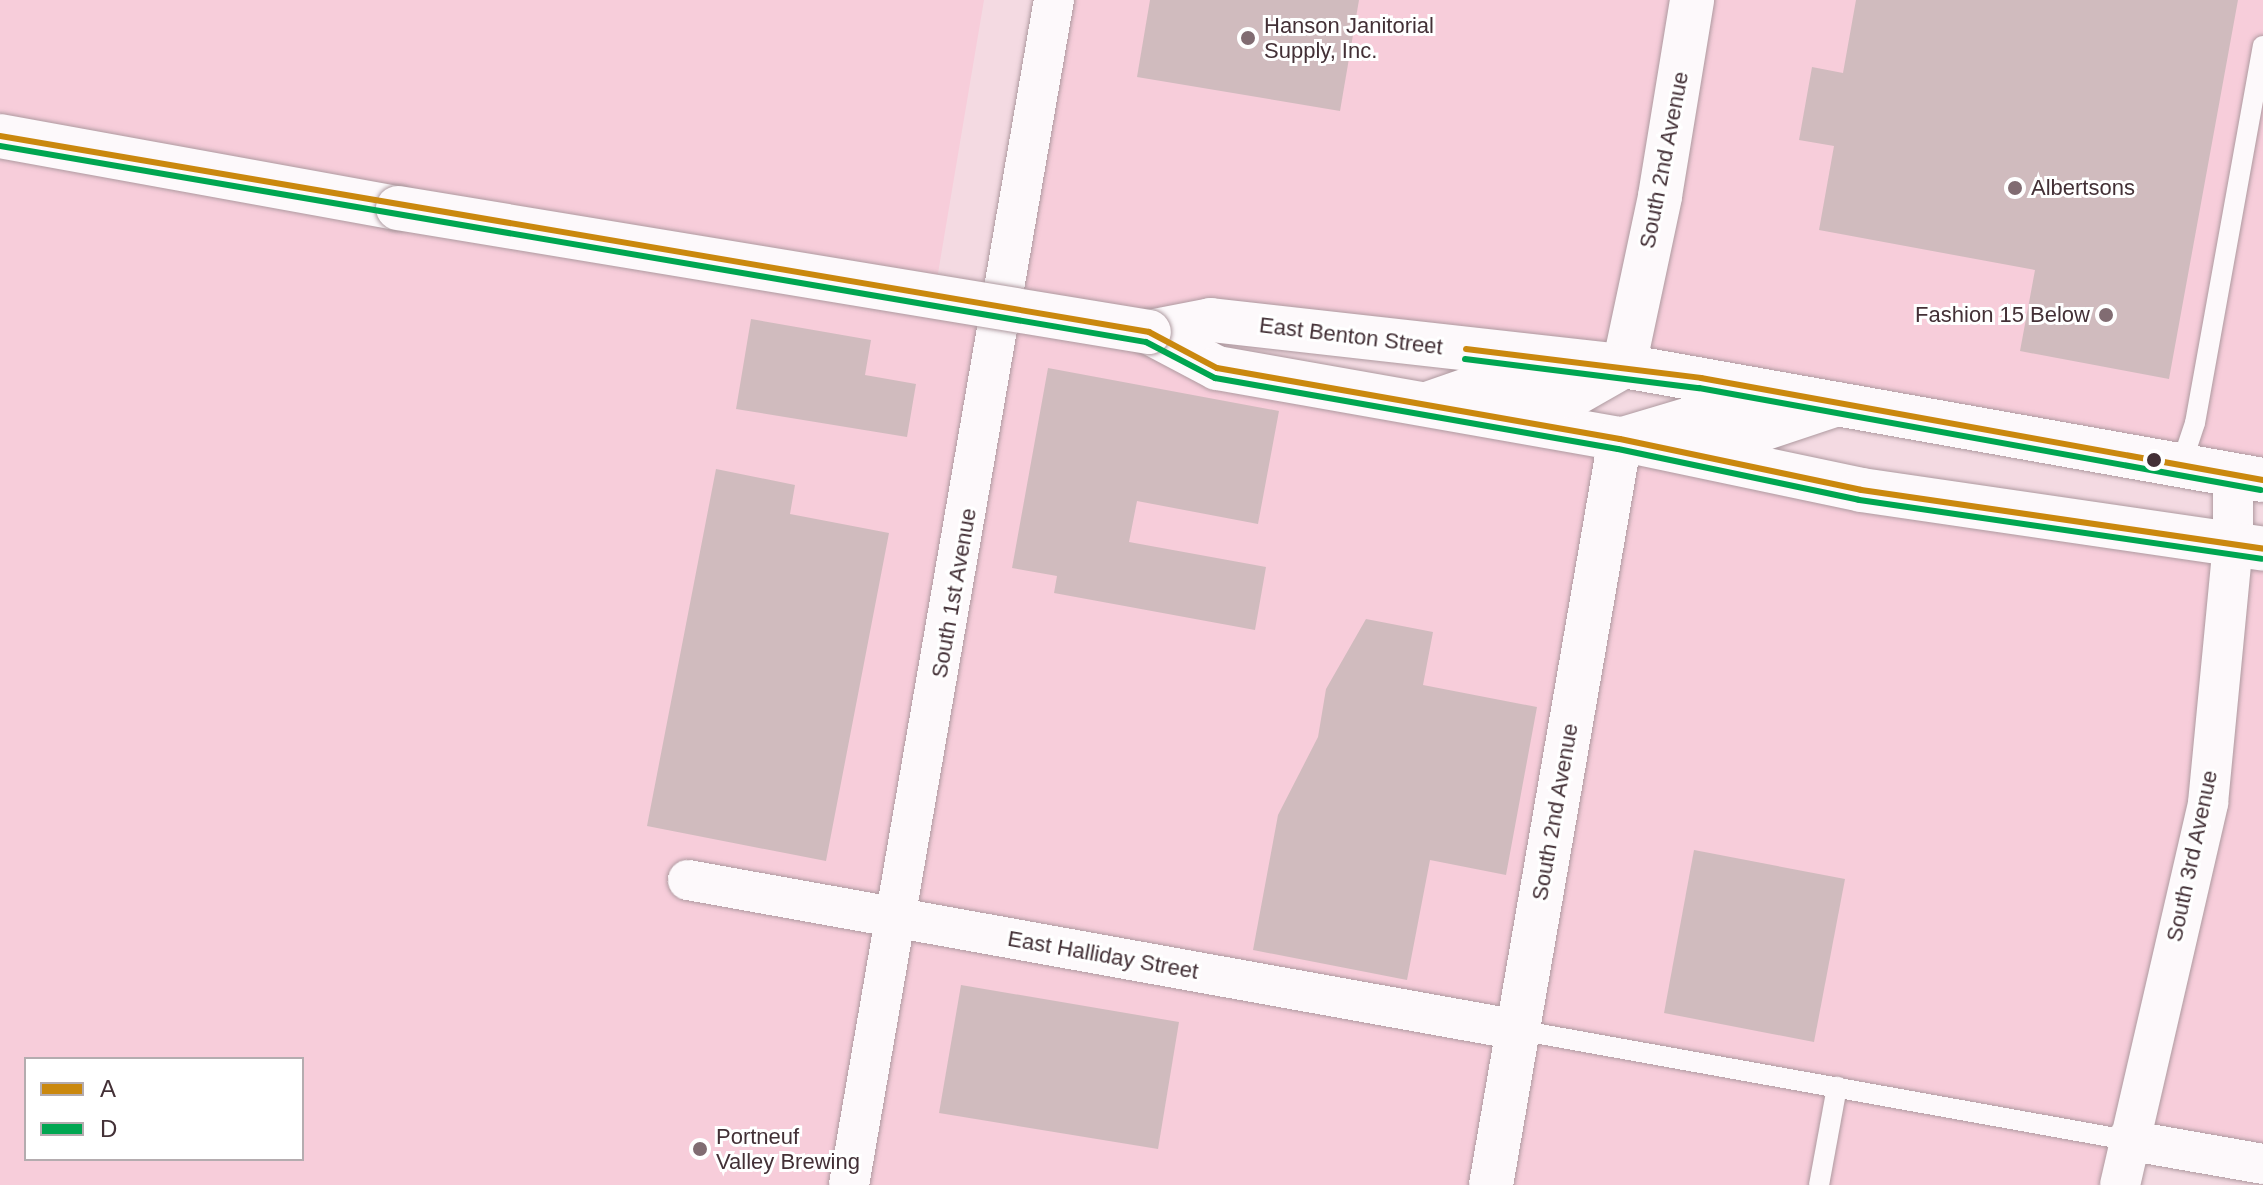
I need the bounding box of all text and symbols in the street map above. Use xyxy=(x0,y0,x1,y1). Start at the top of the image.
place label: Hanson Janitorial Supply, Inc. xyxy=(1264,12,1434,64)
marker: Hanson Janitorial Supply, Inc. xyxy=(1239,29,1257,47)
street label: South 2nd Avenue xyxy=(1634,69,1694,251)
place label: Albertsons xyxy=(2031,175,2135,201)
marker: Albertsons xyxy=(2006,179,2024,197)
place label: Fashion 15 Below xyxy=(1915,302,2090,328)
marker: Fashion 15 Below xyxy=(2097,306,2115,324)
street label: East Benton Street xyxy=(1258,312,1444,360)
unlabelled marker xyxy=(2146,452,2162,468)
street label: South 1st Avenue xyxy=(926,505,982,681)
street label: South 2nd Avenue xyxy=(1526,721,1584,903)
street label: South 3rd Avenue xyxy=(2161,767,2223,945)
street label: East Halliday Street xyxy=(1006,925,1200,985)
legend xyxy=(24,1057,304,1161)
text: A xyxy=(100,1075,116,1102)
text: D xyxy=(100,1115,117,1142)
place label: Portneuf Valley Brewing xyxy=(716,1123,860,1174)
marker: Portneuf Valley Brewing xyxy=(691,1140,709,1158)

